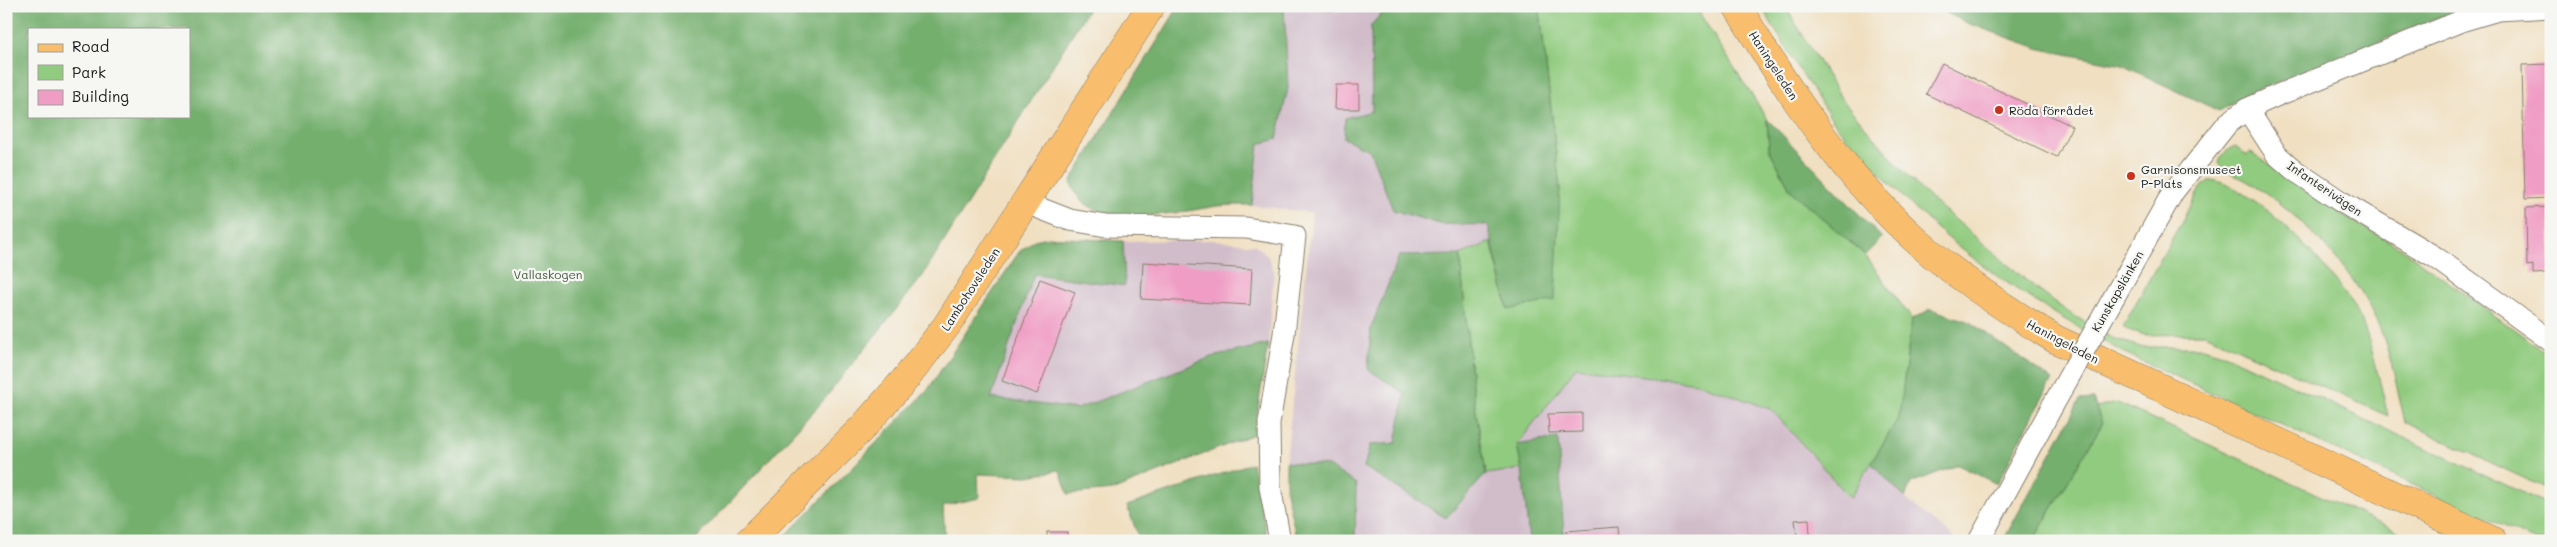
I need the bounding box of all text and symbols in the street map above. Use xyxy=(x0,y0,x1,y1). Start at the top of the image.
street label: Haningeleden xyxy=(1746,27,1802,103)
legend xyxy=(28,28,190,118)
text: Road xyxy=(72,36,109,56)
text: Park xyxy=(72,62,106,82)
text: Building xyxy=(72,86,129,106)
place label: Röda förrådet xyxy=(2009,102,2094,118)
marker: Röda förrådet xyxy=(1993,104,2005,116)
street label: Infanterivägen xyxy=(2284,157,2366,219)
place label: Garnisonsmuseet P-Plats xyxy=(2141,161,2241,191)
marker: Garnisonsmuseet P-Plats xyxy=(2125,170,2137,182)
street label: Lambohovsleden xyxy=(937,244,1003,334)
street label: Kunskapslänken xyxy=(2087,248,2147,334)
park label: Vallaskogen xyxy=(513,266,583,282)
street label: Haningeleden xyxy=(2024,315,2102,367)

